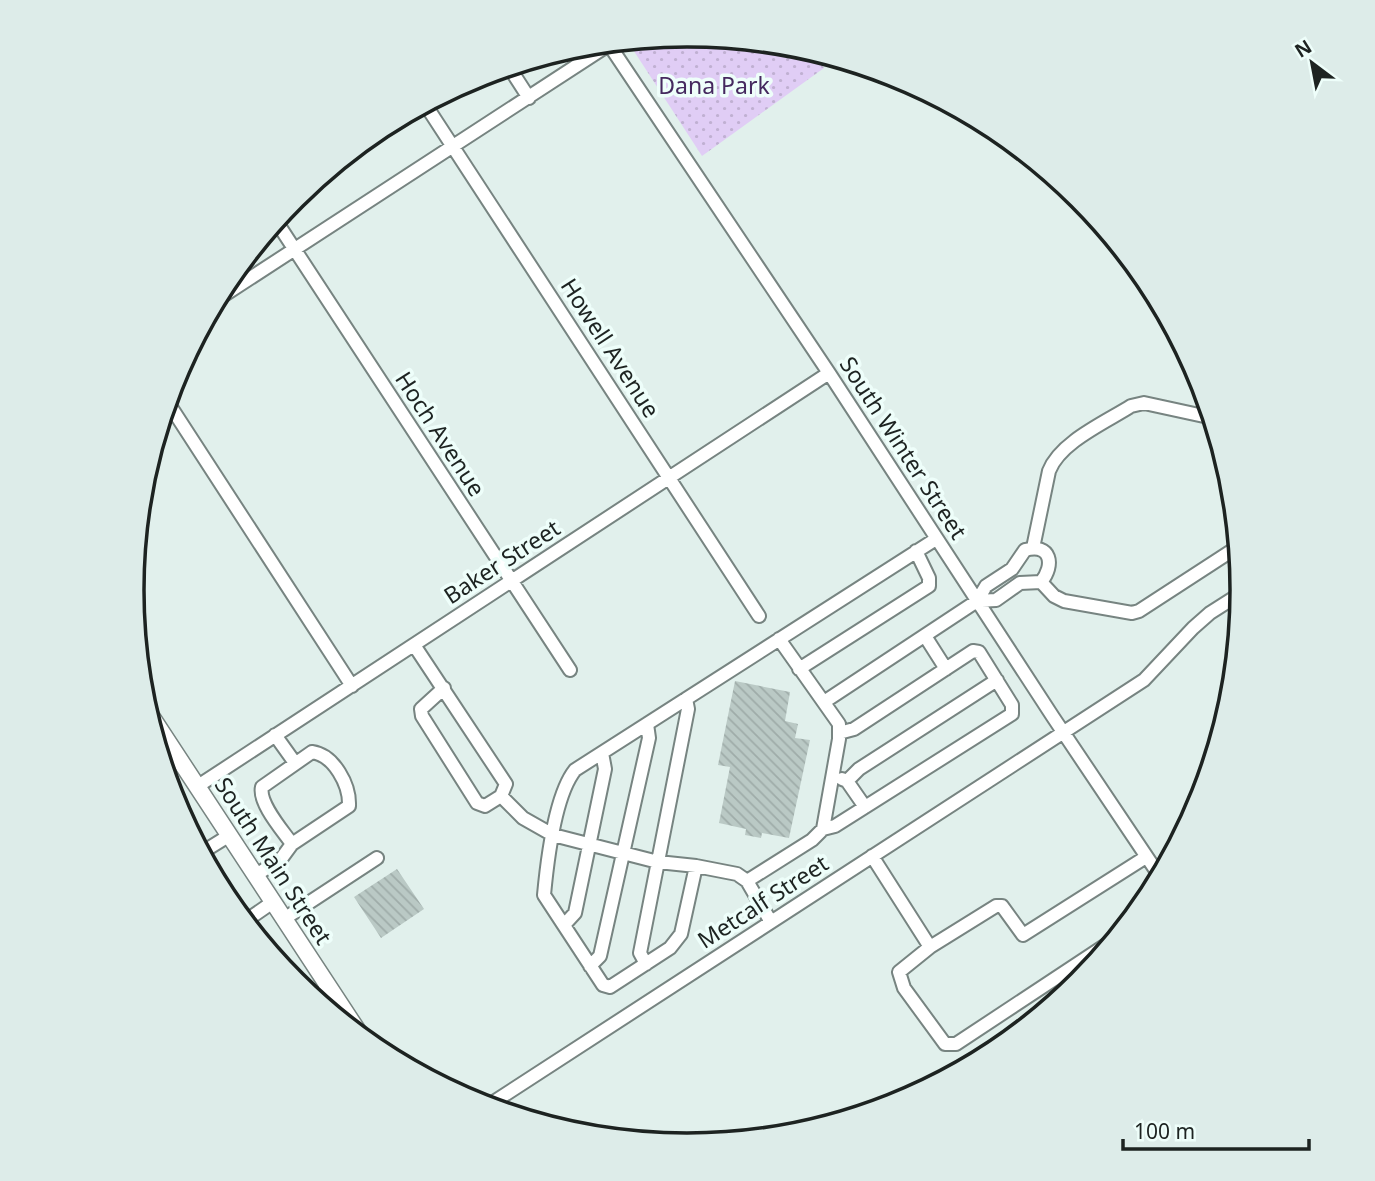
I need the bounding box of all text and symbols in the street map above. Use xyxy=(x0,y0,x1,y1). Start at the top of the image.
north arrow xyxy=(1277,28,1347,98)
text: N xyxy=(1290,33,1316,64)
park label: Dana Park xyxy=(658,69,770,101)
street label: Howell Avenue xyxy=(554,272,668,423)
street label: South Winter Street xyxy=(833,350,975,545)
street label: Hoch Avenue xyxy=(388,365,493,502)
street label: Baker Street xyxy=(437,512,566,611)
street label: South Main Street xyxy=(208,771,340,950)
street label: Metcalf Street xyxy=(691,847,834,955)
scale bar xyxy=(1123,1108,1308,1152)
text: 100 m xyxy=(1134,1117,1195,1145)

